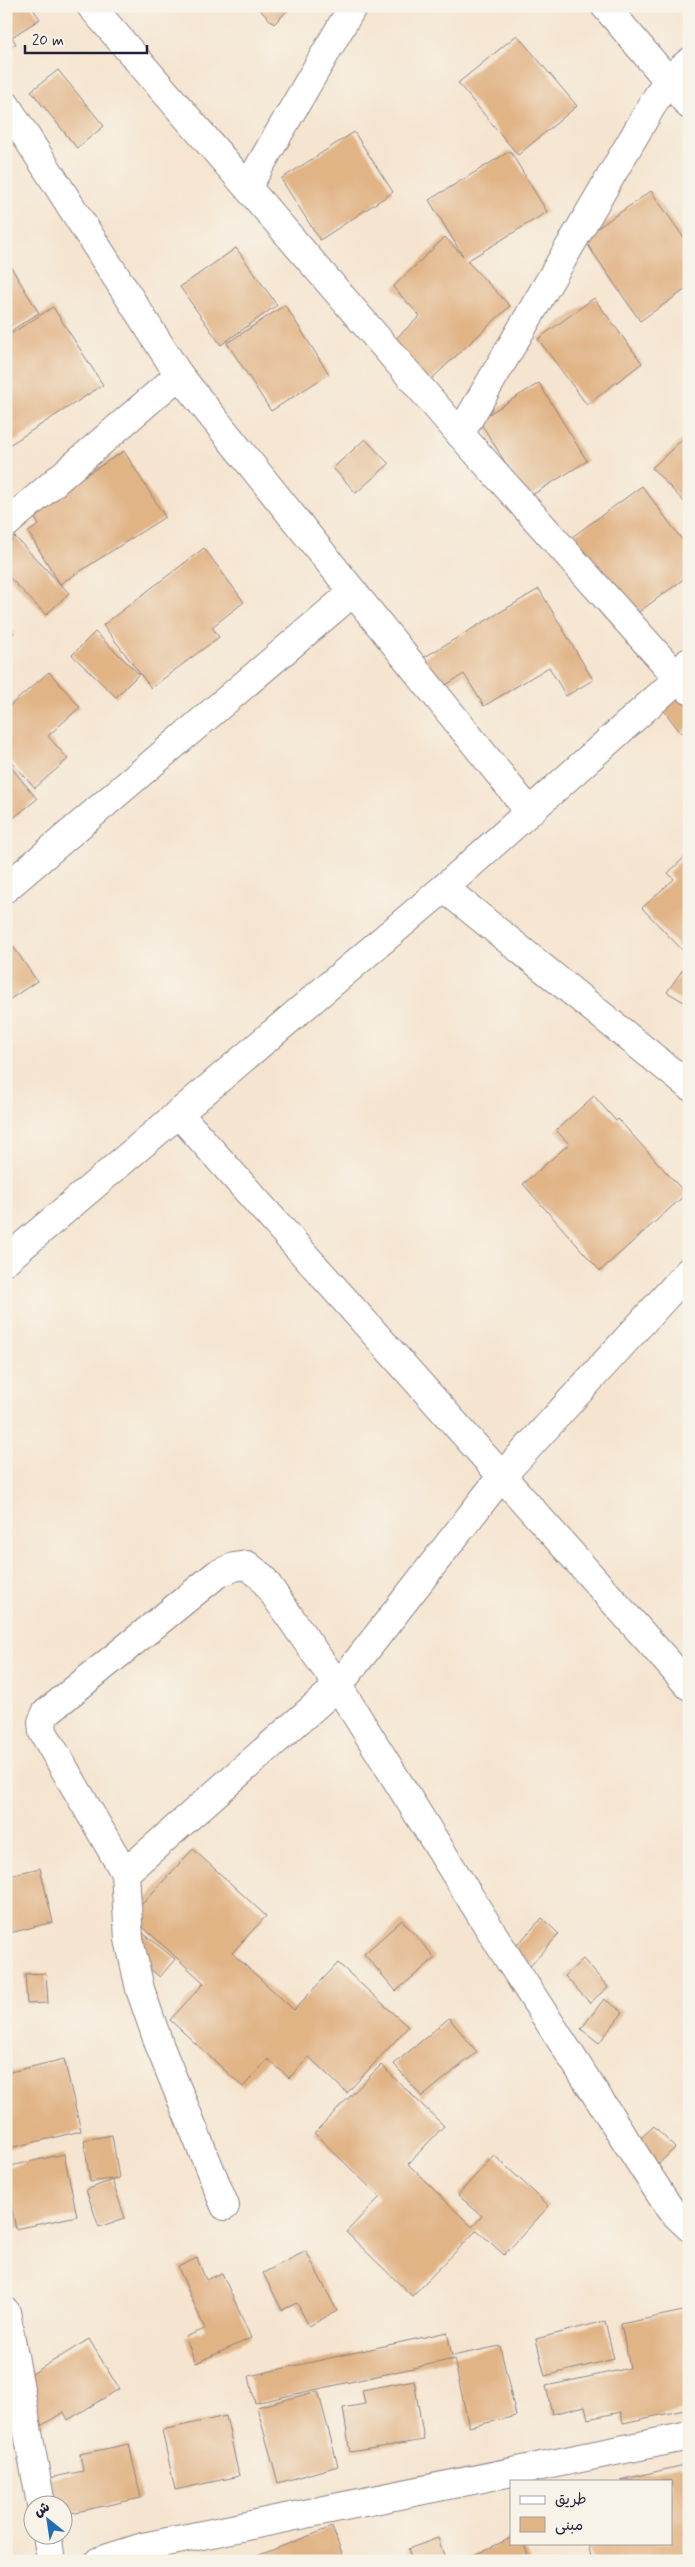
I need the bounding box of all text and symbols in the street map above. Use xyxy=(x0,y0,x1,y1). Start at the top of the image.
scale bar xyxy=(25,22,148,54)
text: 20 m xyxy=(32,31,64,51)
legend xyxy=(510,2480,672,2544)
text: طريق xyxy=(555,2490,587,2510)
north arrow xyxy=(22,2494,72,2544)
text: ش xyxy=(31,2498,53,2521)
text: مبنى xyxy=(555,2516,583,2536)

